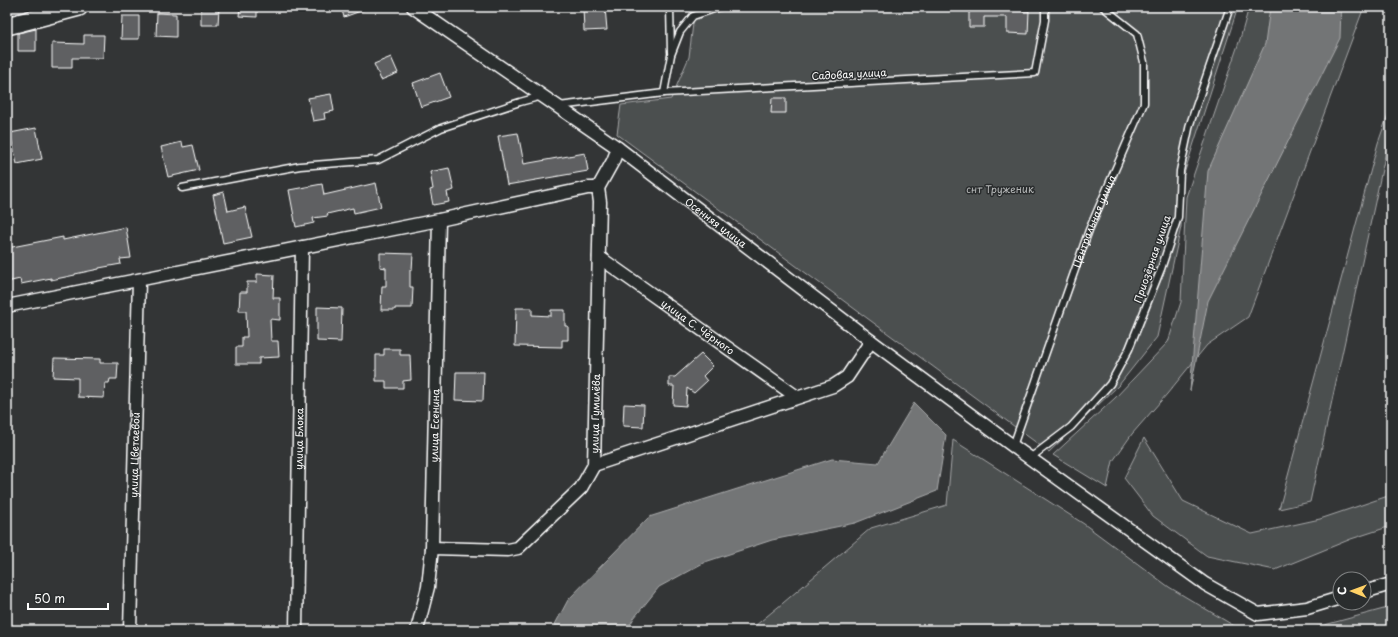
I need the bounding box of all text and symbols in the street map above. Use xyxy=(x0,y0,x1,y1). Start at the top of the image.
street label: Садовая улица xyxy=(811,64,888,83)
street label: Центральная улица xyxy=(1068,172,1119,269)
park label: снт Труженик xyxy=(966,181,1034,196)
street label: Осенняя улица xyxy=(682,194,751,251)
street label: Приозёрная улица xyxy=(1129,212,1174,305)
street label: улица С. Чёрного xyxy=(658,295,738,358)
street label: улица Гумилёва xyxy=(586,373,603,453)
street label: улица Есенина xyxy=(426,388,442,462)
street label: улица Блока xyxy=(291,407,306,470)
street label: улица Цветаевой xyxy=(125,412,143,498)
north arrow xyxy=(1332,571,1372,611)
scale bar xyxy=(28,585,108,611)
text: С xyxy=(1333,587,1350,595)
text: 50 m xyxy=(34,589,65,607)

